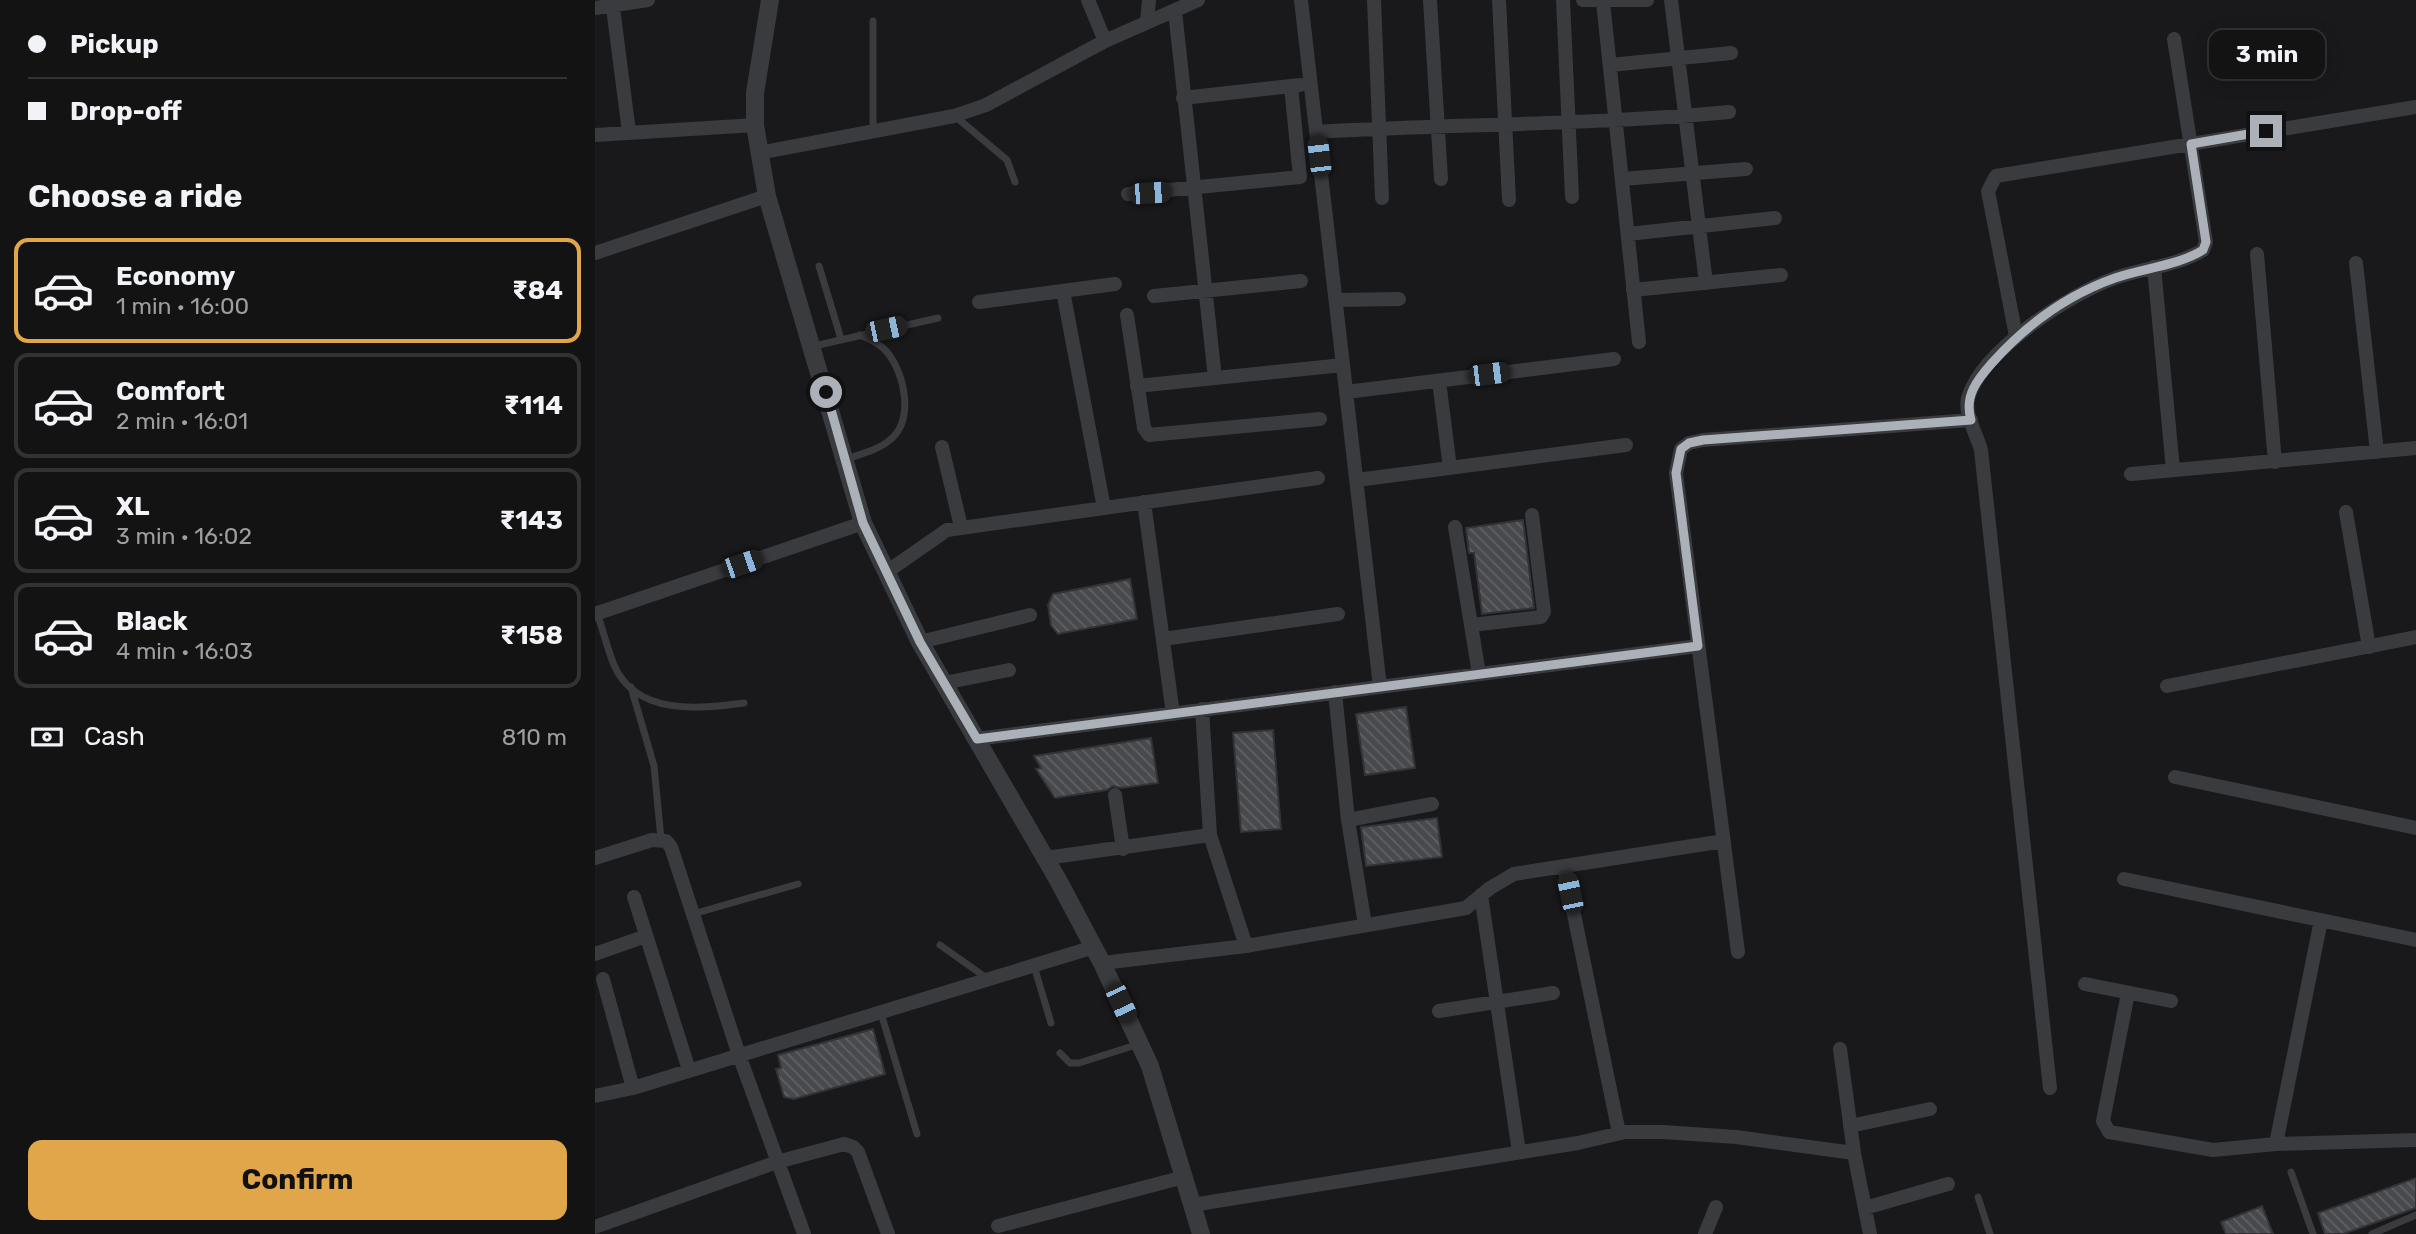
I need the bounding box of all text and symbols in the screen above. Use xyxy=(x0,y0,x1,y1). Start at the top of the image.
text: Pickup xyxy=(70,29,159,60)
callout: 3 min xyxy=(2208,30,2324,78)
text: 3 min xyxy=(2236,40,2298,68)
text: Drop-off xyxy=(70,96,182,127)
route end xyxy=(2250,115,2282,147)
car xyxy=(1307,134,1332,178)
text: Choose a ride xyxy=(28,177,242,215)
car xyxy=(1129,181,1172,205)
icon: car xyxy=(32,259,95,322)
text: Economy xyxy=(116,261,235,292)
text: ₹84 xyxy=(512,275,563,306)
text: 1 min · 16:00 xyxy=(116,292,249,320)
car xyxy=(864,314,909,344)
car xyxy=(1467,361,1512,387)
icon: car xyxy=(32,374,95,437)
text: Comfort xyxy=(116,376,225,407)
route start xyxy=(810,376,842,408)
text: ₹114 xyxy=(504,390,563,421)
text: 2 min · 16:01 xyxy=(116,407,248,435)
icon: car xyxy=(32,489,95,552)
text: XL xyxy=(116,491,149,522)
text: ₹143 xyxy=(500,505,563,536)
text: 3 min · 16:02 xyxy=(116,522,252,550)
car xyxy=(719,547,766,581)
icon: car xyxy=(32,604,95,667)
text: Black xyxy=(116,606,188,637)
text: ₹158 xyxy=(500,620,563,651)
text: 4 min · 16:03 xyxy=(116,637,253,665)
icon: cash xyxy=(28,718,66,756)
text: Cash xyxy=(84,721,145,752)
text: 810 m xyxy=(502,723,567,751)
car xyxy=(1556,870,1585,916)
car xyxy=(1103,980,1140,1026)
button: Confirm xyxy=(28,1140,567,1220)

